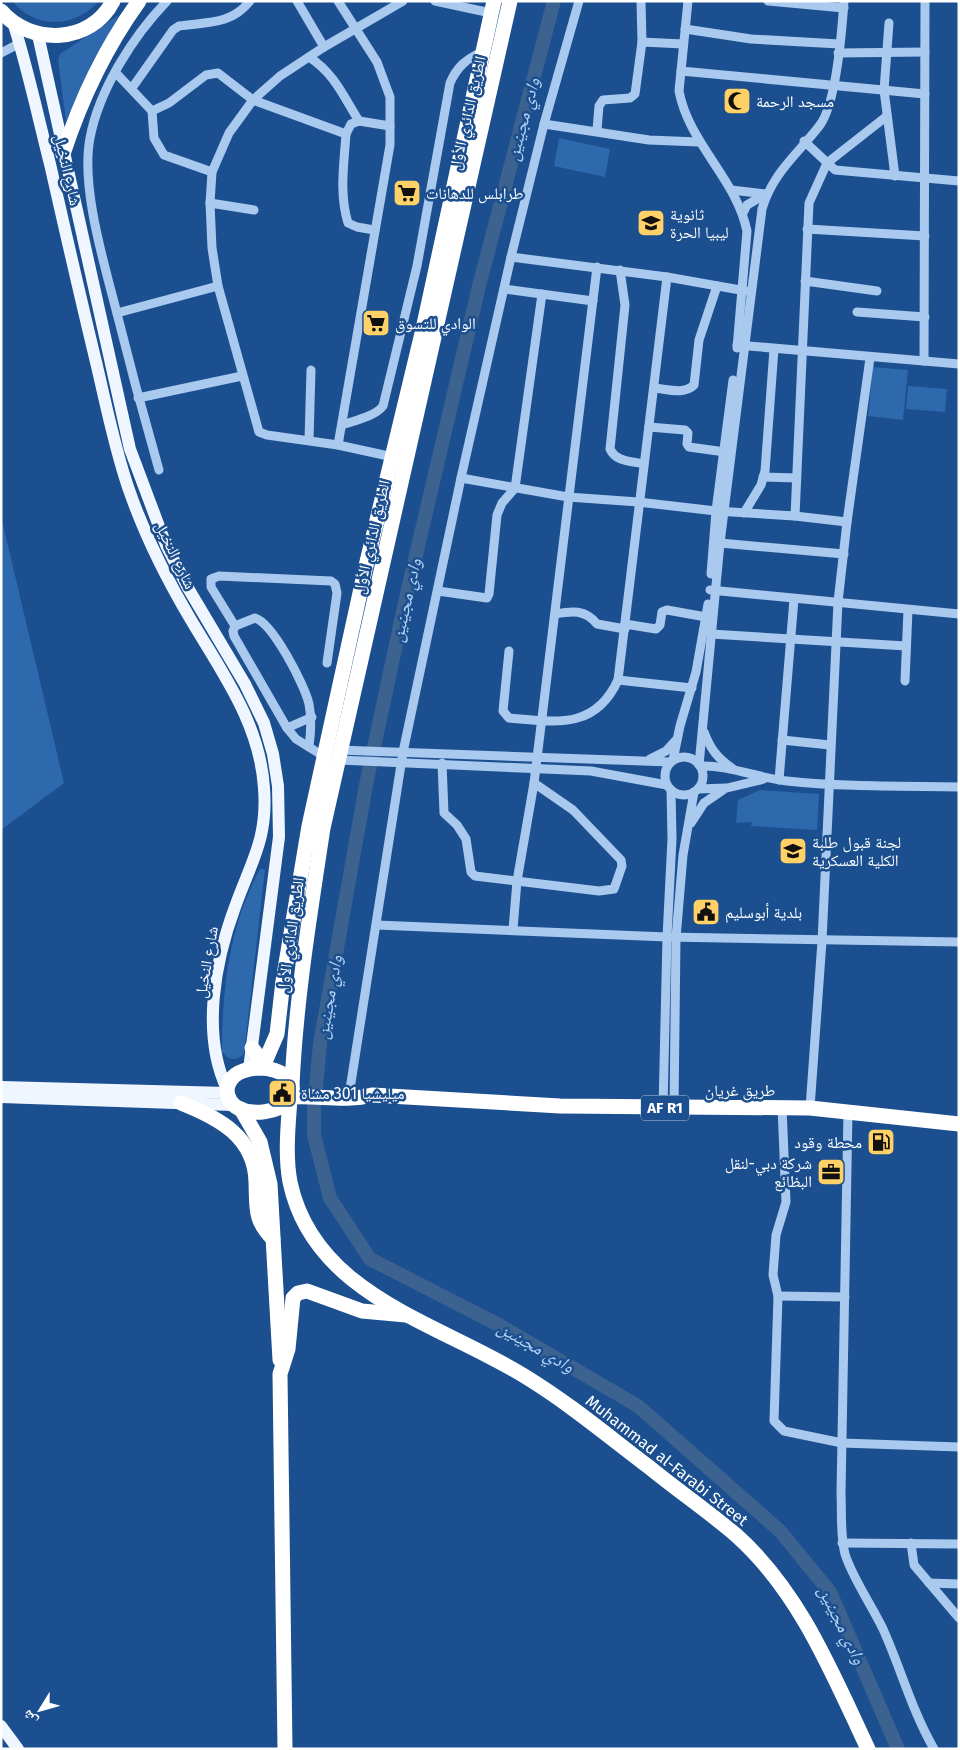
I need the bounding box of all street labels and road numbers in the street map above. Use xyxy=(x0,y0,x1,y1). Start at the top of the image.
street label: الطريق الدائري الأول xyxy=(445,54,493,173)
street label: شارع النخيل xyxy=(49,133,85,208)
street label: الطريق الدائري الأول xyxy=(349,478,397,597)
street label: شارع النخيل xyxy=(150,519,200,592)
street label: الطريق الدائري الأول xyxy=(273,876,311,994)
street label: شارع النخيل xyxy=(191,925,223,1000)
street label: طريق غريان xyxy=(705,1081,775,1101)
road number: AF R1 xyxy=(641,1096,689,1120)
street label: Muhammad al-Farabi Street xyxy=(582,1391,752,1530)

